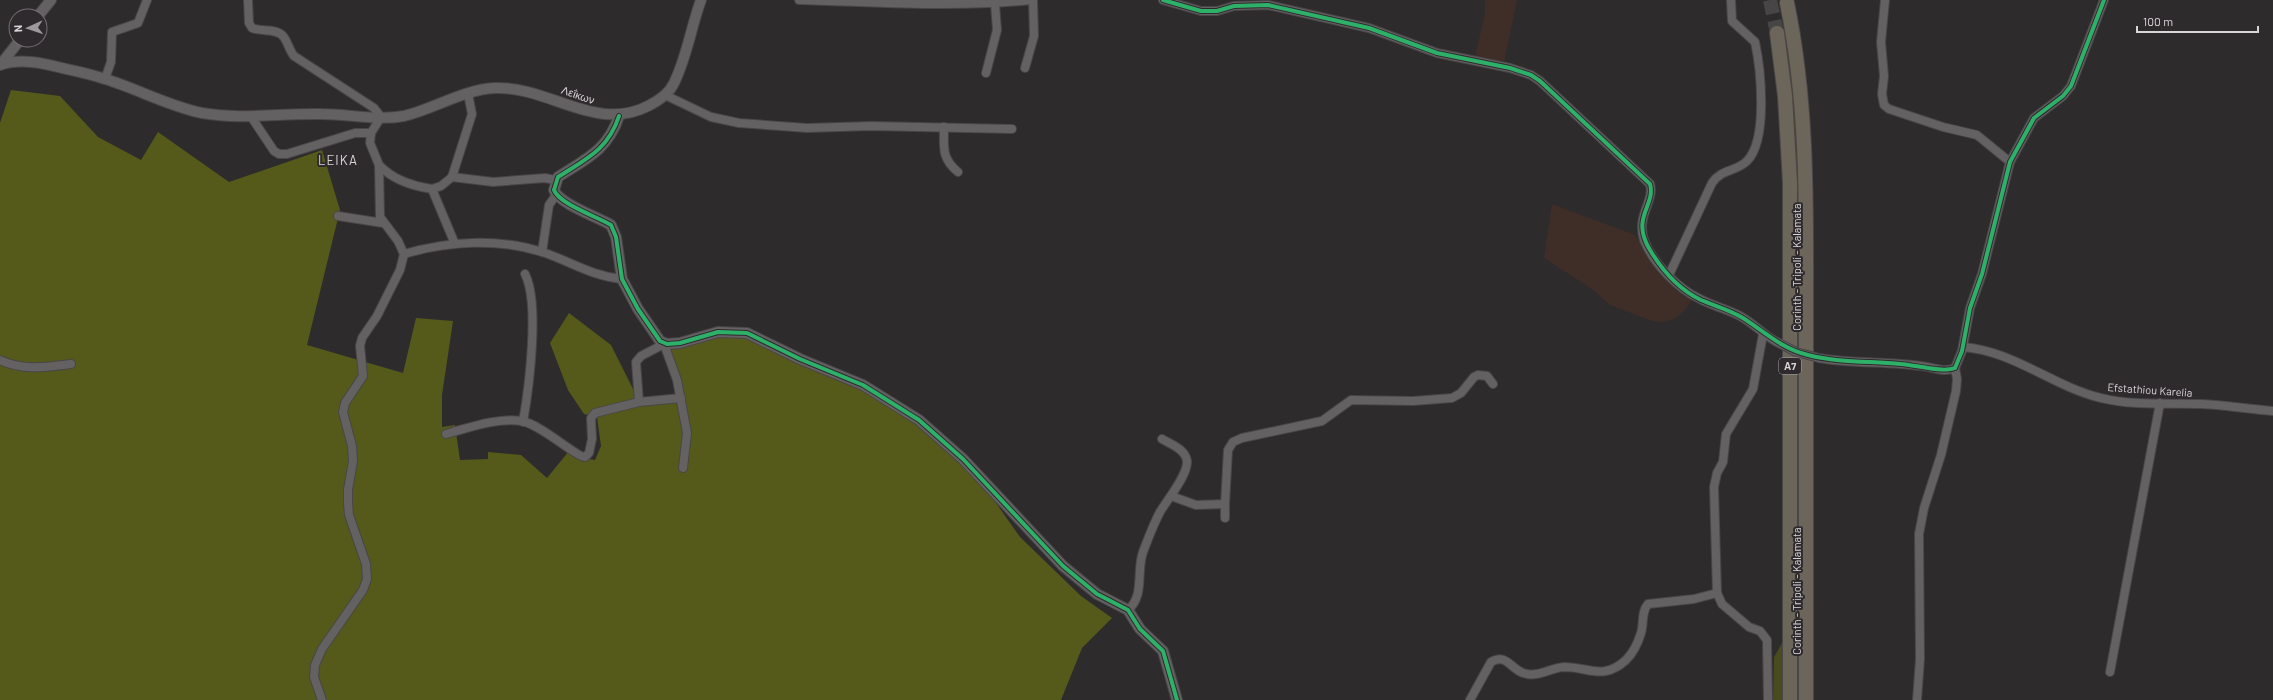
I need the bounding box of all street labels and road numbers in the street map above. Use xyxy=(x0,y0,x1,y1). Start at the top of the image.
street label: Λεΐκων xyxy=(560,83,597,106)
street label: Corinth - Tripoli - Kalamata xyxy=(1790,203,1803,331)
road number: Α7 xyxy=(1779,358,1801,374)
street label: Efstathiou Karelia xyxy=(2107,380,2193,399)
street label: Corinth - Tripoli - Kalamata xyxy=(1790,527,1803,655)

